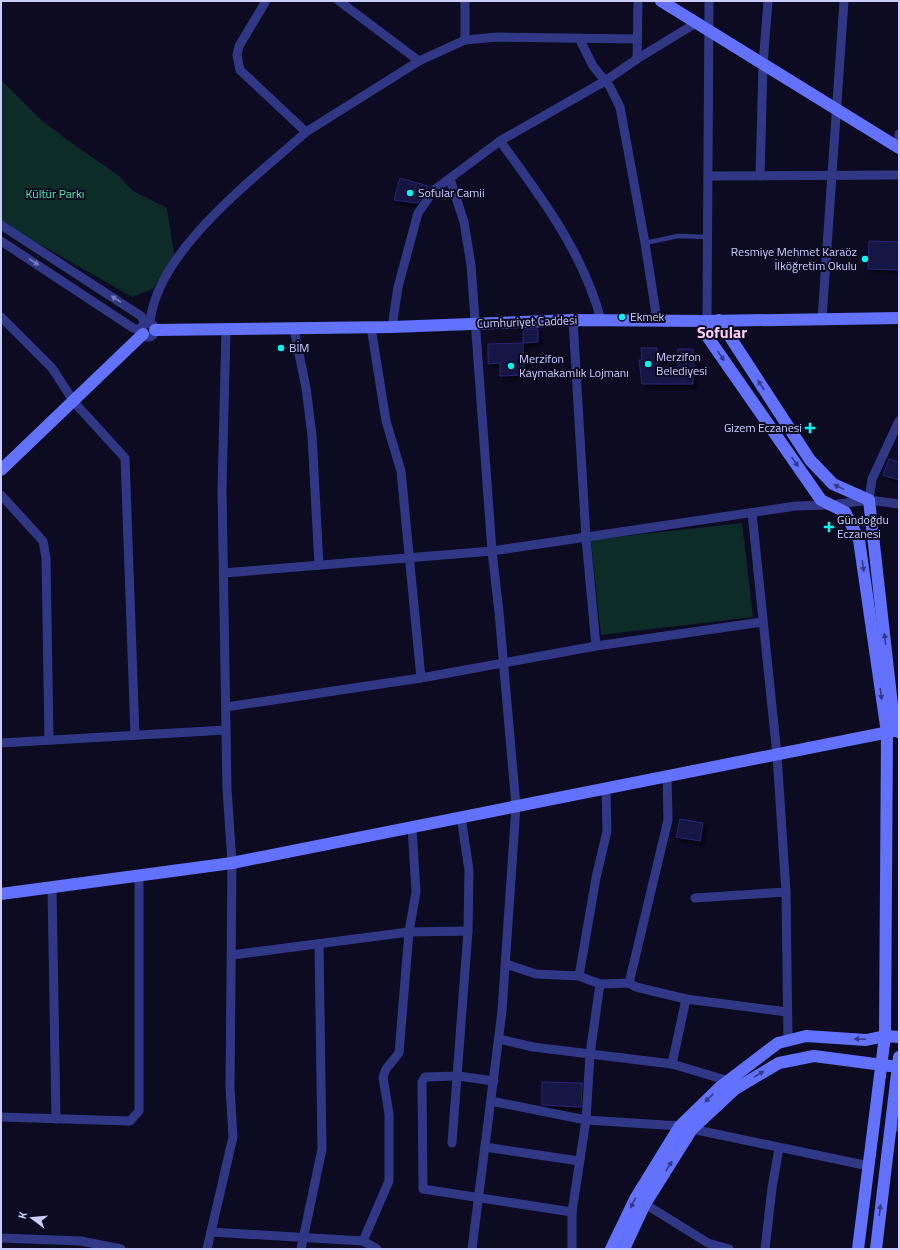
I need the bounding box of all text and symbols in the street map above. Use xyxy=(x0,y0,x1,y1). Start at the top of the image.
place label: Sofular Camii xyxy=(418,183,485,202)
park label: Kültür Parkı xyxy=(26,184,84,203)
marker: Sofular Camii xyxy=(405,188,415,198)
place label: Resmiye Mehmet Karaöz İlköğretim Okulu xyxy=(731,242,857,275)
marker: Resmiye Mehmet Karaöz İlköğretim Okulu xyxy=(860,254,870,264)
one-way arrow xyxy=(28,258,39,266)
one-way arrow xyxy=(111,296,122,303)
place label: Ekmek xyxy=(630,307,664,326)
street label: Cumhuriyet Caddesi xyxy=(476,310,578,333)
marker: Ekmek xyxy=(617,312,627,322)
district label: Sofular xyxy=(697,320,747,344)
place label: BİM xyxy=(289,338,309,357)
marker: BİM xyxy=(276,343,286,353)
place label: Merzifon Belediyesi xyxy=(656,347,707,380)
place label: Merzifon Kaymakamlık Lojmanı xyxy=(519,349,629,382)
one-way arrow xyxy=(717,350,725,361)
marker: Merzifon Belediyesi xyxy=(643,359,653,369)
marker: Merzifon Kaymakamlık Lojmanı xyxy=(506,361,516,371)
one-way arrow xyxy=(757,379,764,390)
place label: Gizem Eczanesi xyxy=(724,418,802,437)
marker: Gizem Eczanesi xyxy=(805,423,815,433)
one-way arrow xyxy=(791,457,799,468)
one-way arrow xyxy=(833,484,845,490)
place label: Gündoğdu Eczanesi xyxy=(837,510,889,543)
marker: Gündoğdu Eczanesi xyxy=(824,522,834,532)
one-way arrow xyxy=(860,560,866,572)
one-way arrow xyxy=(881,633,888,645)
one-way arrow xyxy=(878,688,884,700)
one-way arrow xyxy=(853,1036,866,1042)
one-way arrow xyxy=(753,1071,765,1078)
one-way arrow xyxy=(704,1093,714,1103)
one-way arrow xyxy=(665,1161,673,1171)
one-way arrow xyxy=(630,1197,636,1209)
north arrow xyxy=(12,1198,52,1238)
one-way arrow xyxy=(877,1204,884,1216)
text: K xyxy=(14,1209,31,1221)

